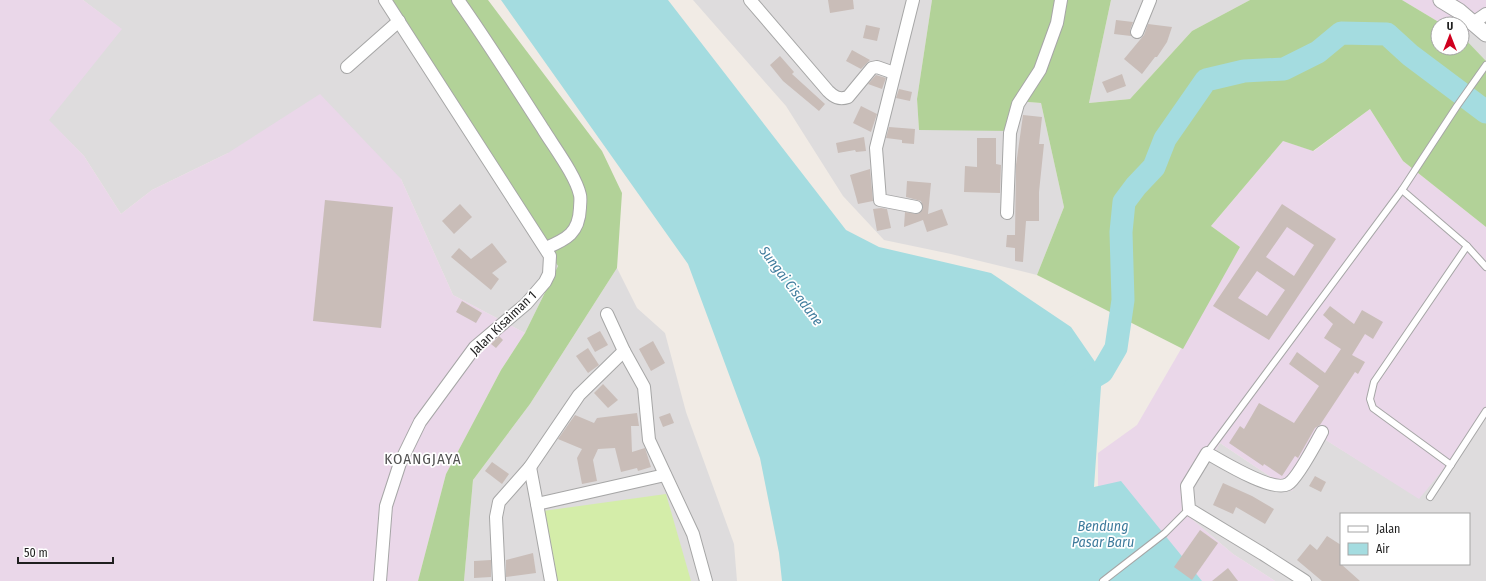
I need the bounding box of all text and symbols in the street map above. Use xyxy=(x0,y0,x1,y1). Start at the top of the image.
north arrow xyxy=(1430,16,1470,56)
text: U xyxy=(1447,20,1453,33)
water label: Sungai Cisadane xyxy=(755,242,827,329)
street label: Jalan Kisaiman 1 xyxy=(467,288,539,358)
district label: KOANGJAYA xyxy=(384,450,462,468)
legend xyxy=(1340,513,1470,565)
water label: Bendung Pasar Baru xyxy=(1072,518,1134,551)
text: Jalan xyxy=(1376,522,1400,536)
scale bar xyxy=(18,539,113,565)
text: Air xyxy=(1376,542,1390,556)
text: 50 m xyxy=(24,546,48,560)

